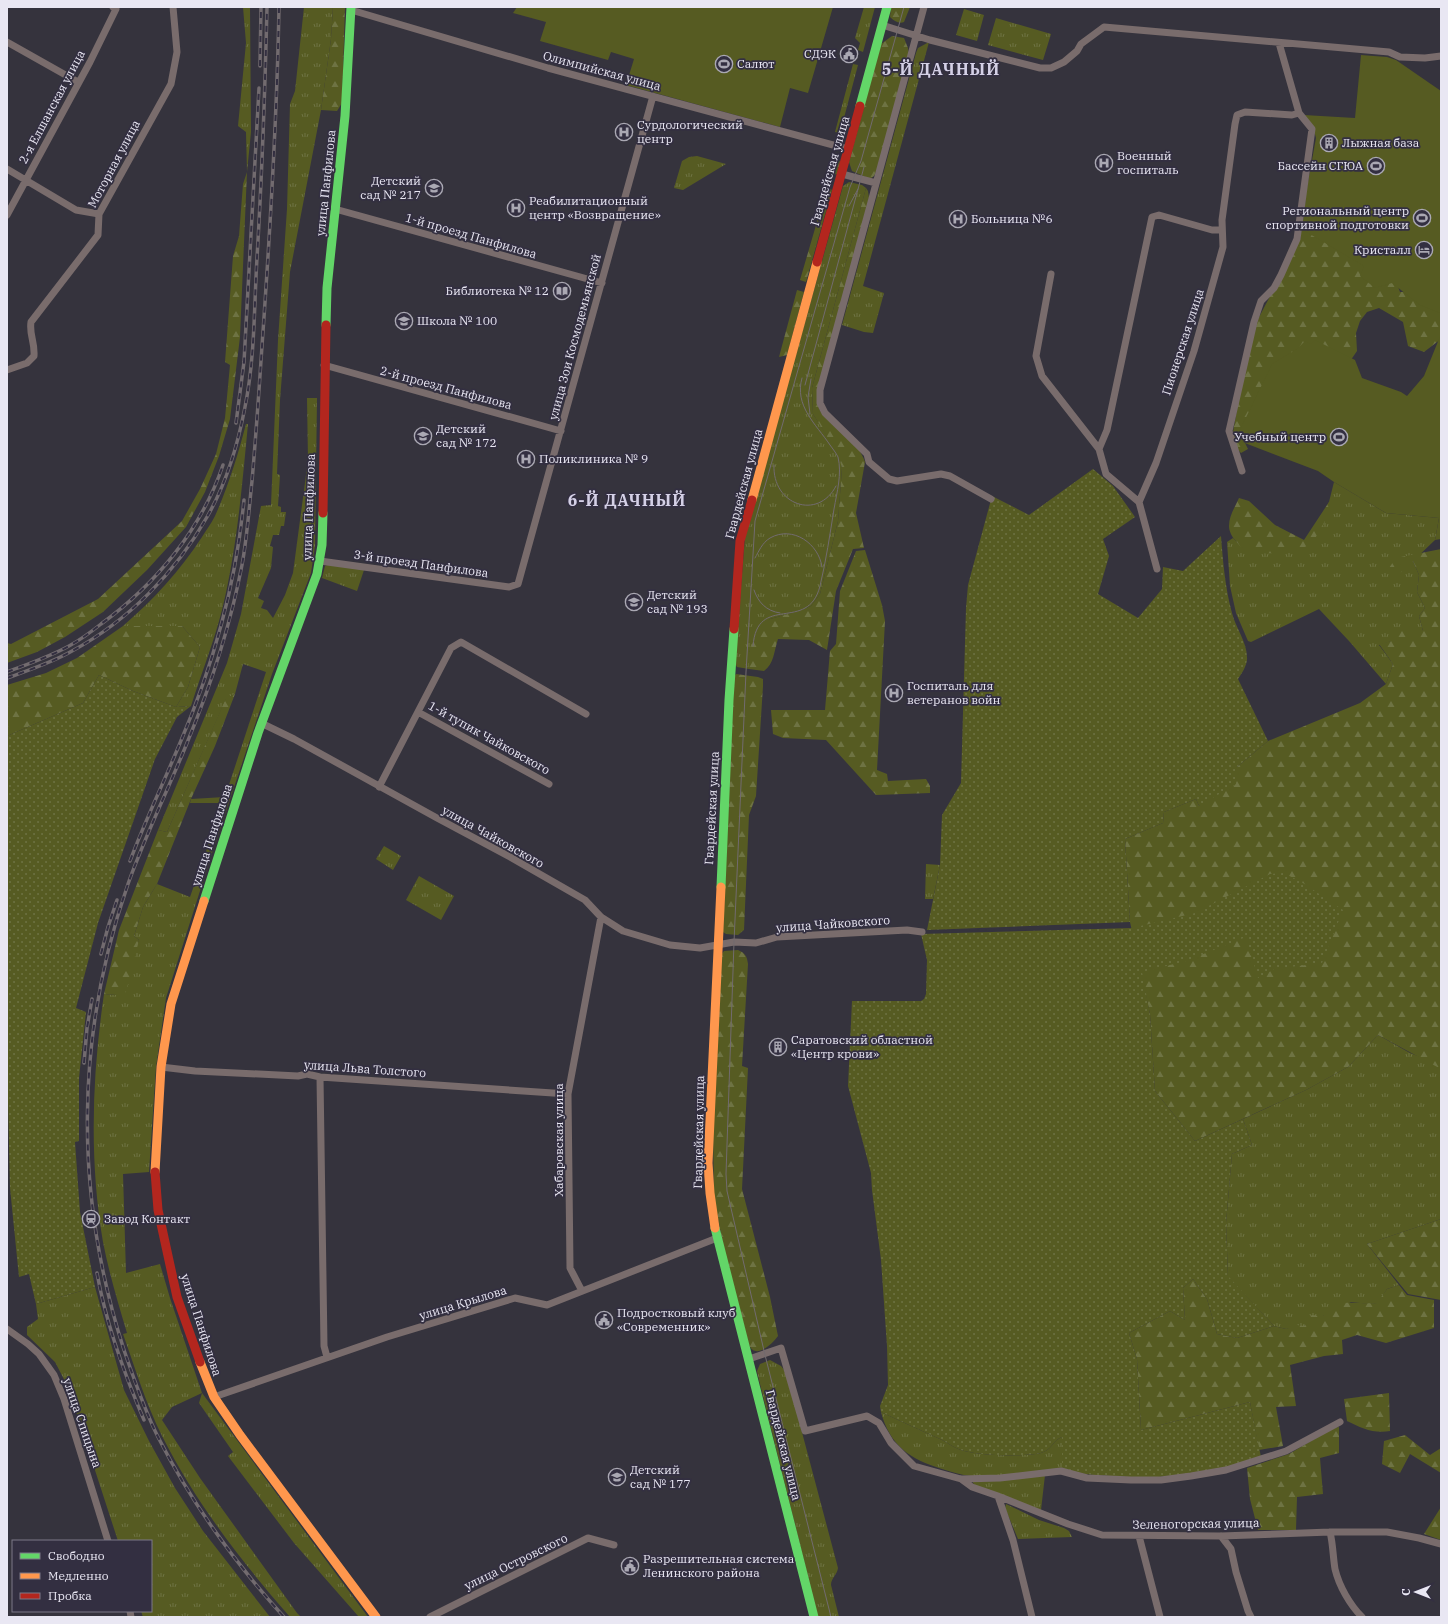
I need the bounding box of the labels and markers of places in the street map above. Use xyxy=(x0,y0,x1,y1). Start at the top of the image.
public building icon: СДЭК xyxy=(839,44,859,64)
place label: СДЭК xyxy=(804,46,837,61)
sports icon: Салют xyxy=(714,54,734,74)
place label: Салют xyxy=(737,56,775,71)
place label: Сурдологический центр xyxy=(637,117,743,146)
hospital icon: Сурдологический центр xyxy=(614,122,634,142)
building icon: Лыжная база xyxy=(1319,133,1339,153)
place label: Лыжная база xyxy=(1342,135,1420,150)
place label: Военный госпиталь xyxy=(1117,148,1179,177)
hospital icon: Военный госпиталь xyxy=(1094,153,1114,173)
sports icon: Бассейн СГЮА xyxy=(1366,156,1386,176)
place label: Бассейн СГЮА xyxy=(1278,158,1364,173)
place label: Детский сад № 217 xyxy=(360,173,421,202)
school or university icon: Детский сад № 217 xyxy=(424,178,444,198)
place label: Реабилитационный центр «Возвращение» xyxy=(529,193,661,222)
hospital icon: Реабилитационный центр «Возвращение» xyxy=(506,198,526,218)
place label: Региональный центр спортивной подготовки xyxy=(1265,203,1409,232)
sports icon: Региональный центр спортивной подготовки xyxy=(1412,208,1432,228)
hospital icon: Больница №6 xyxy=(948,209,968,229)
place label: Больница №6 xyxy=(971,211,1053,226)
hotel icon: Кристалл xyxy=(1414,240,1434,260)
place label: Кристалл xyxy=(1354,242,1411,257)
library icon: Библиотека № 12 xyxy=(552,281,572,301)
place label: Библиотека № 12 xyxy=(446,283,549,298)
school or university icon: Школа № 100 xyxy=(394,311,414,331)
place label: Школа № 100 xyxy=(417,313,497,328)
place label: Детский сад № 172 xyxy=(436,421,497,450)
school or university icon: Детский сад № 172 xyxy=(413,426,433,446)
sports icon: Учебный центр xyxy=(1329,427,1349,447)
place label: Учебный центр xyxy=(1234,429,1326,444)
hospital icon: Поликлиника № 9 xyxy=(516,449,536,469)
place label: Поликлиника № 9 xyxy=(539,451,648,466)
place label: Детский сад № 193 xyxy=(647,587,708,616)
school or university icon: Детский сад № 193 xyxy=(624,592,644,612)
place label: Госпиталь для ветеранов войн xyxy=(907,678,1001,707)
hospital icon: Госпиталь для ветеранов войн xyxy=(884,683,904,703)
place label: Саратовский областной «Центр крови» xyxy=(791,1032,933,1061)
building icon: Саратовский областной «Центр крови» xyxy=(768,1037,788,1057)
station icon: Завод Контакт xyxy=(81,1209,101,1229)
place label: Завод Контакт xyxy=(104,1211,190,1226)
place label: Подростковый клуб «Современник» xyxy=(617,1305,736,1334)
public building icon: Подростковый клуб «Современник» xyxy=(594,1310,614,1330)
place label: Детский сад № 177 xyxy=(630,1462,691,1491)
school or university icon: Детский сад № 177 xyxy=(607,1467,627,1487)
place label: Разрешительная система Ленинского района xyxy=(643,1551,795,1580)
public building icon: Разрешительная система Ленинского района xyxy=(620,1556,640,1576)

